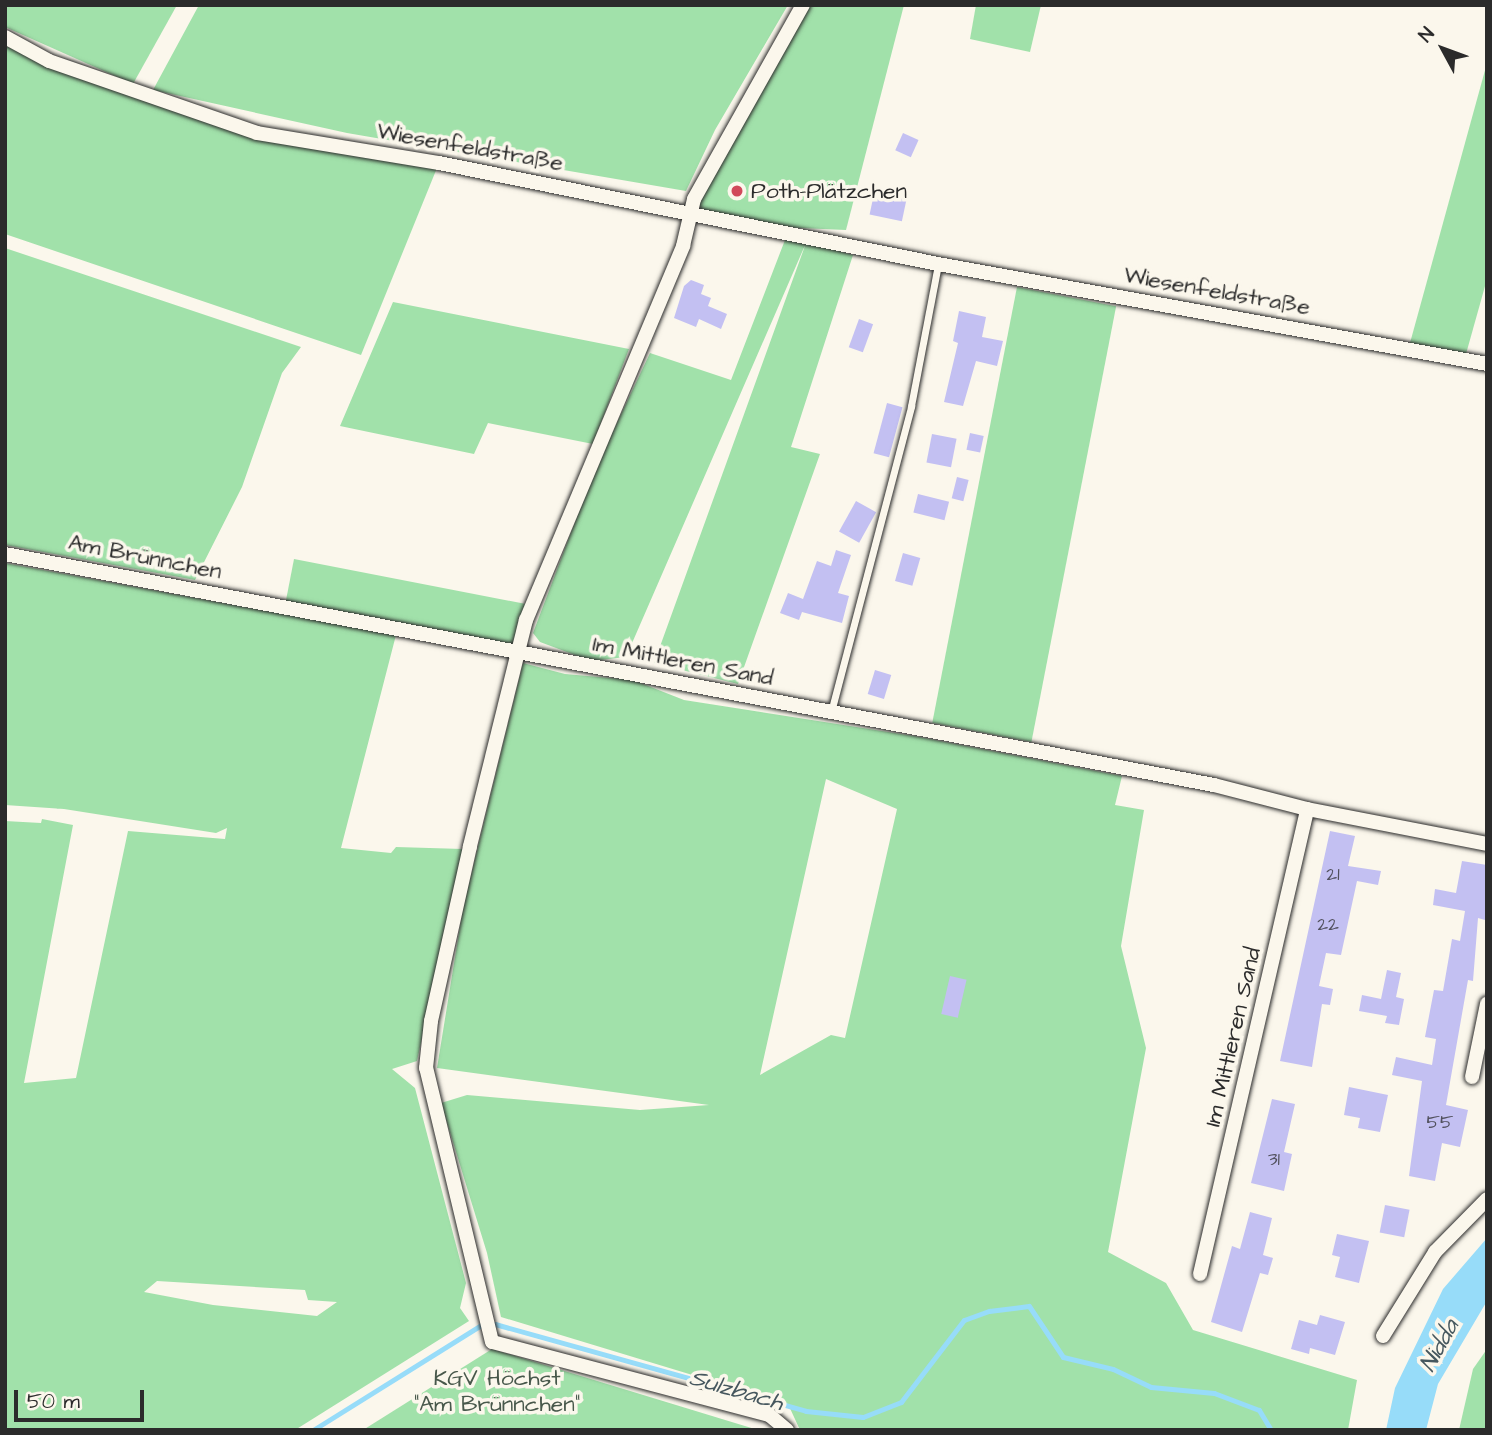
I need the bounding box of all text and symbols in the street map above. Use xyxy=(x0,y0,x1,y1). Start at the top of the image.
north arrow xyxy=(1408,14,1478,84)
text: N xyxy=(1413,22,1441,48)
street label: Wiesenfeldstraße xyxy=(375,117,565,177)
place label: Poth-Plätzchen xyxy=(751,177,907,205)
marker: Poth-Plätzchen xyxy=(729,183,745,199)
street label: Wiesenfeldstraße xyxy=(1122,261,1312,321)
street label: Am Brünnchen xyxy=(66,529,224,585)
street label: Im Mittleren Sand xyxy=(590,630,776,692)
house number: 21 xyxy=(1326,864,1340,886)
house number: 22 xyxy=(1317,914,1339,936)
street label: Im Mittleren Sand xyxy=(1199,945,1267,1129)
house number: 55 xyxy=(1427,1112,1453,1134)
house number: 31 xyxy=(1268,1149,1280,1171)
water label: Nidda xyxy=(1414,1315,1466,1377)
park label: KGV Höchst "Am Brünnchen" xyxy=(414,1364,580,1418)
water label: Sulzbach xyxy=(686,1364,786,1418)
scale bar xyxy=(18,1376,147,1420)
text: 50 m xyxy=(27,1387,80,1416)

